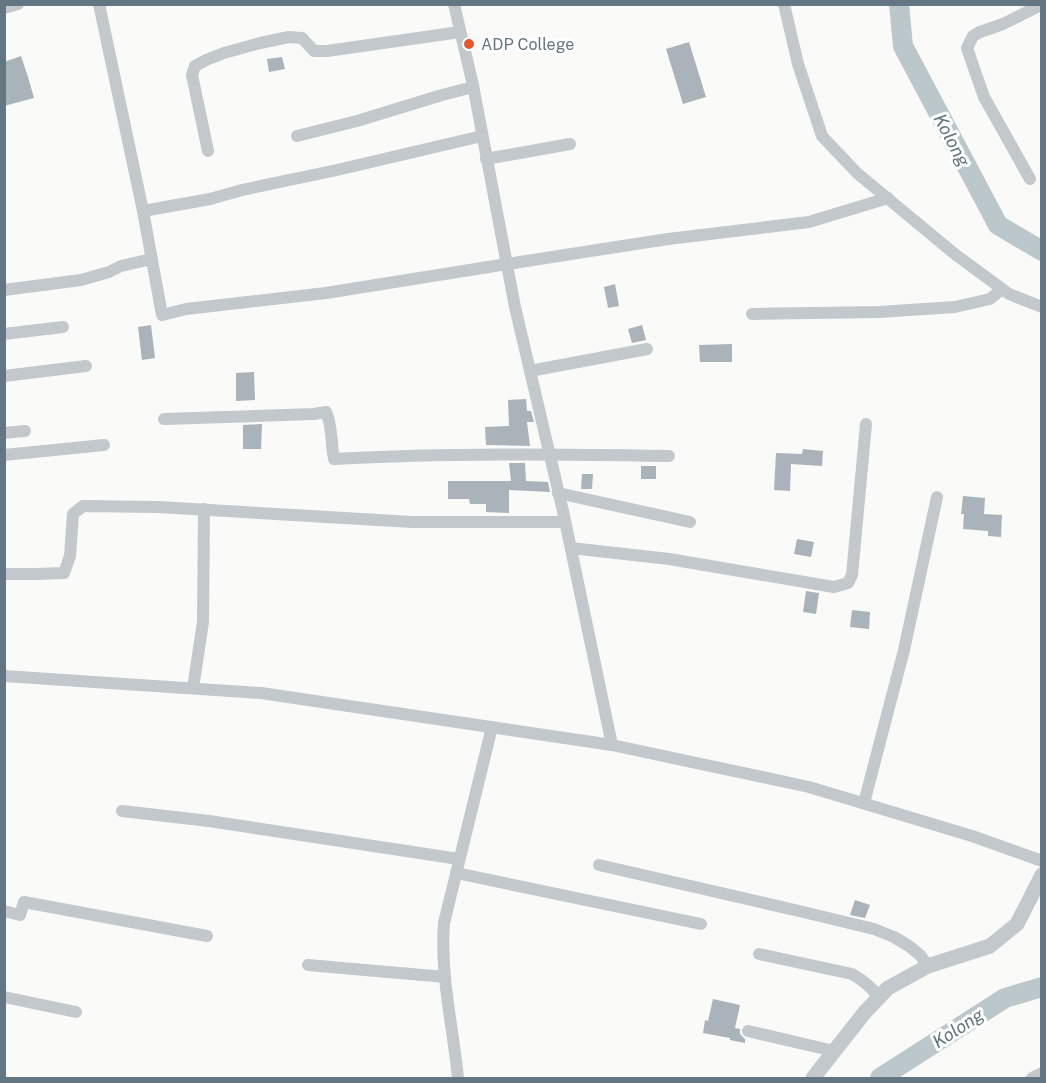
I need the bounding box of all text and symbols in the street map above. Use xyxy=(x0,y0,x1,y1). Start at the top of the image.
place label: ADP College xyxy=(481,35,574,54)
marker: ADP College xyxy=(462,37,476,51)
water label: Kolong xyxy=(929,110,975,170)
water label: Kolong xyxy=(929,1004,988,1052)

